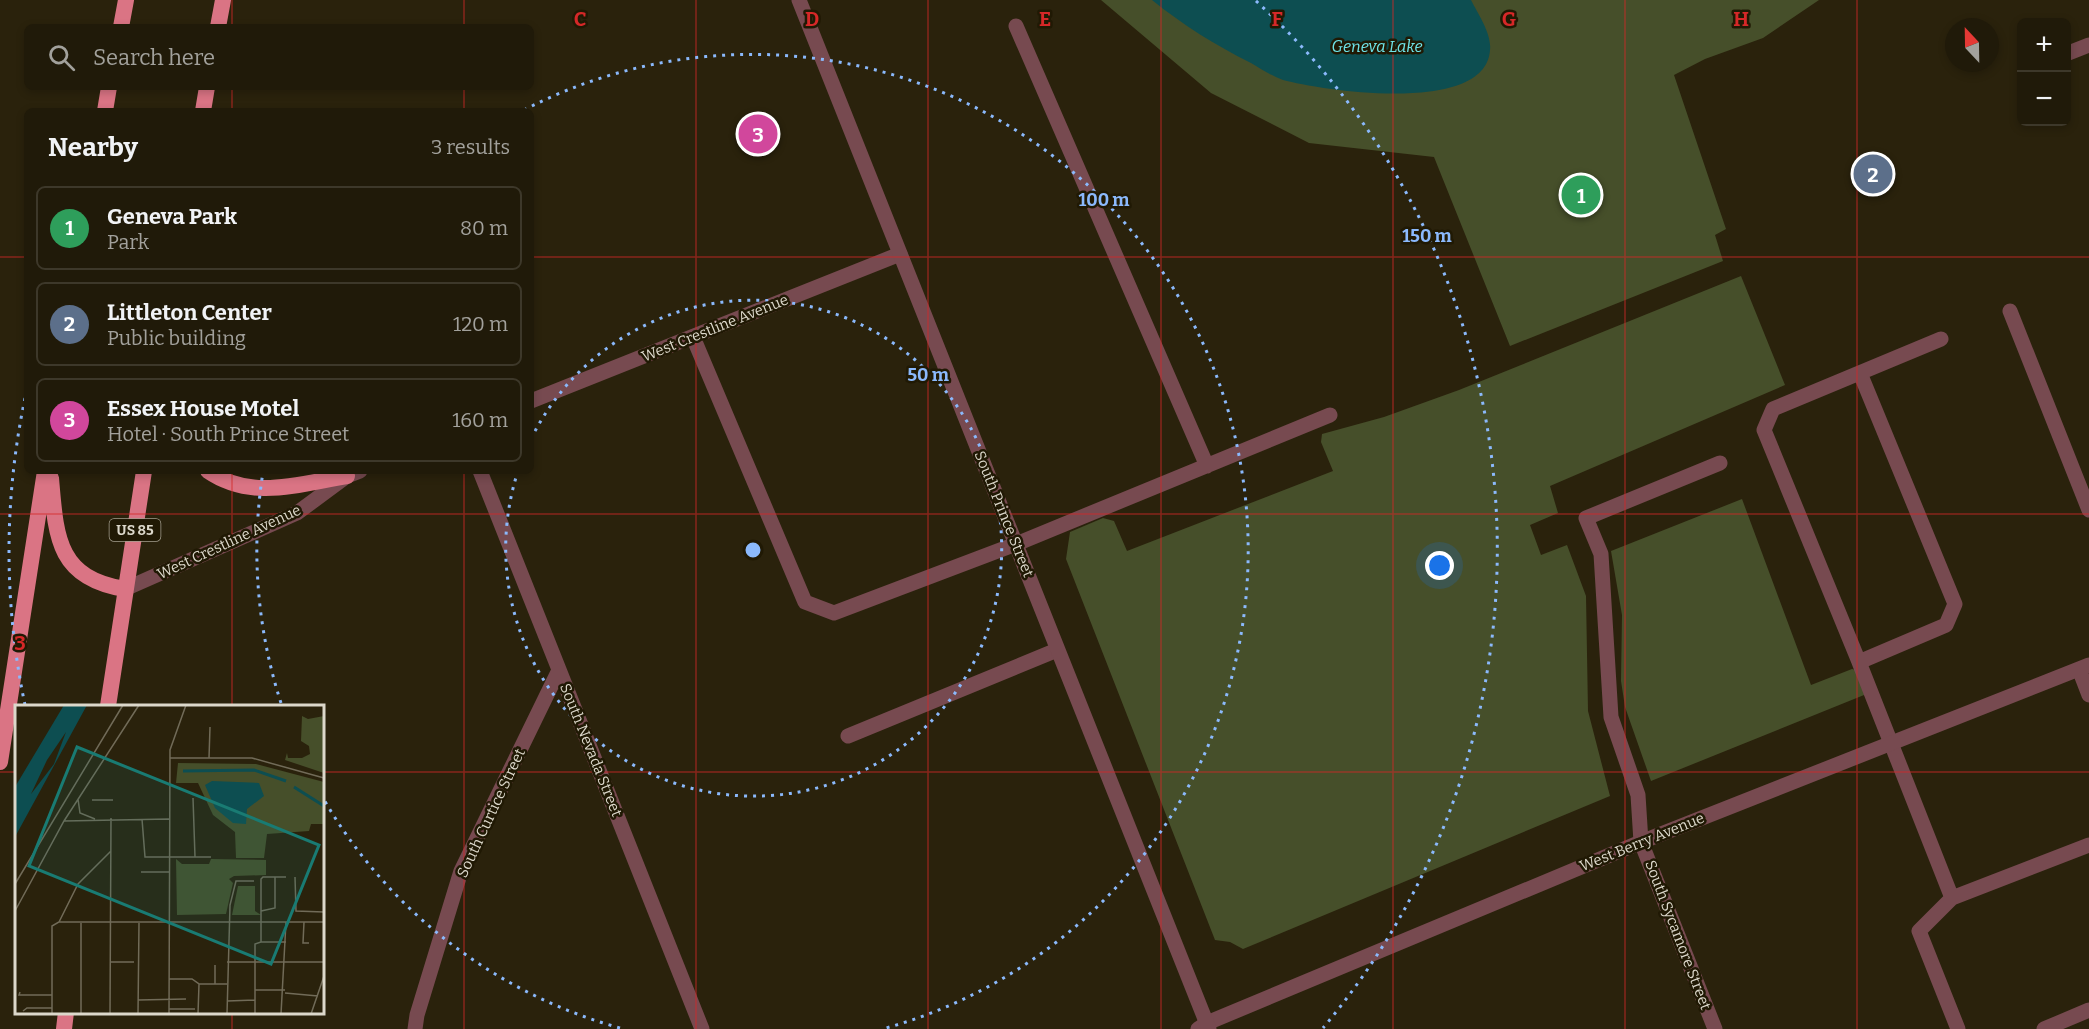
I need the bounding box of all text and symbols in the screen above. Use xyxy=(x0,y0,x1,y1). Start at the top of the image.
text: C xyxy=(574,7,586,31)
text: D xyxy=(805,7,819,31)
text: E xyxy=(1039,7,1051,31)
text: F xyxy=(1271,7,1283,31)
text: G xyxy=(1502,7,1516,31)
text: H xyxy=(1733,7,1749,31)
north arrow xyxy=(1945,18,1999,72)
map controls xyxy=(2017,18,2071,126)
button: + xyxy=(2017,18,2071,72)
search box xyxy=(24,24,534,90)
water label: Geneva Lake xyxy=(1331,37,1423,56)
icon: search xyxy=(45,41,78,74)
text: Search here xyxy=(93,44,215,71)
button: − xyxy=(2017,72,2071,126)
pin: 3 xyxy=(738,112,777,156)
text: Nearby xyxy=(48,132,138,163)
text: 3 results xyxy=(431,135,510,159)
pin: 2 xyxy=(1854,152,1892,196)
pin: 1 xyxy=(1562,172,1600,218)
text: 100 m xyxy=(1078,189,1130,211)
text: Geneva Park xyxy=(107,203,237,230)
text: 1 xyxy=(65,216,74,240)
text: 80 m xyxy=(460,216,508,240)
text: 150 m xyxy=(1402,225,1452,247)
text: Park xyxy=(107,230,149,254)
street label: West Crestline Avenue xyxy=(639,290,791,366)
text: Littleton Center xyxy=(107,299,272,326)
text: 2 xyxy=(64,312,75,336)
text: 120 m xyxy=(453,312,508,336)
text: Public building xyxy=(107,326,246,350)
text: 50 m xyxy=(907,364,949,386)
text: Essex House Motel xyxy=(107,395,299,422)
text: 3 xyxy=(64,408,75,432)
text: 160 m xyxy=(452,408,508,432)
text: Hotel · South Prince Street xyxy=(107,422,349,446)
street label: South Prince Street xyxy=(970,448,1038,580)
street label: West Crestline Avenue xyxy=(154,501,304,583)
road number: US 85 xyxy=(110,519,160,541)
centre of rings xyxy=(743,540,763,560)
your location xyxy=(1425,551,1454,580)
text: 3 xyxy=(14,631,26,655)
street label: South Nevada Street xyxy=(556,681,626,820)
inset map xyxy=(15,705,324,1014)
street label: South Curtice Street xyxy=(453,745,529,880)
street label: West Berry Avenue xyxy=(1577,809,1707,875)
street label: South Sycamore Street xyxy=(1641,858,1715,1013)

